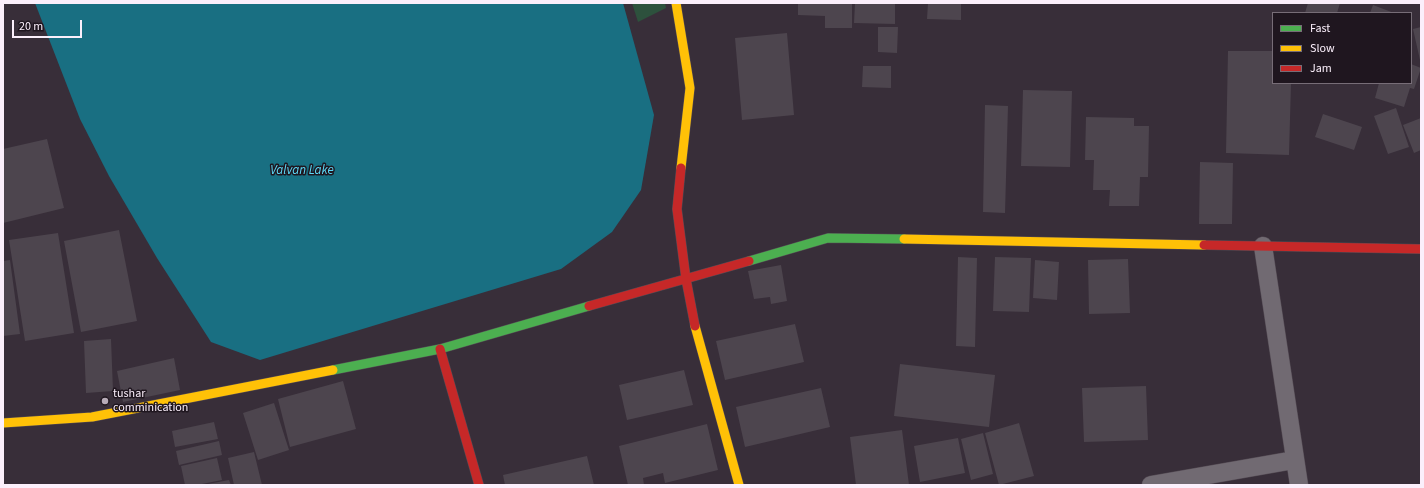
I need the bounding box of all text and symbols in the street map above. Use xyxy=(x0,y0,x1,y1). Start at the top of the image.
scale bar xyxy=(14,12,84,38)
legend xyxy=(1272,12,1412,84)
text: 20 m xyxy=(19,18,43,35)
text: Fast xyxy=(1310,20,1330,37)
text: Slow xyxy=(1310,40,1335,57)
text: Jam xyxy=(1310,60,1332,77)
water label: Valvan Lake xyxy=(270,163,334,179)
place label: tushar comminication xyxy=(113,387,188,415)
marker: tushar comminication xyxy=(100,396,110,406)

